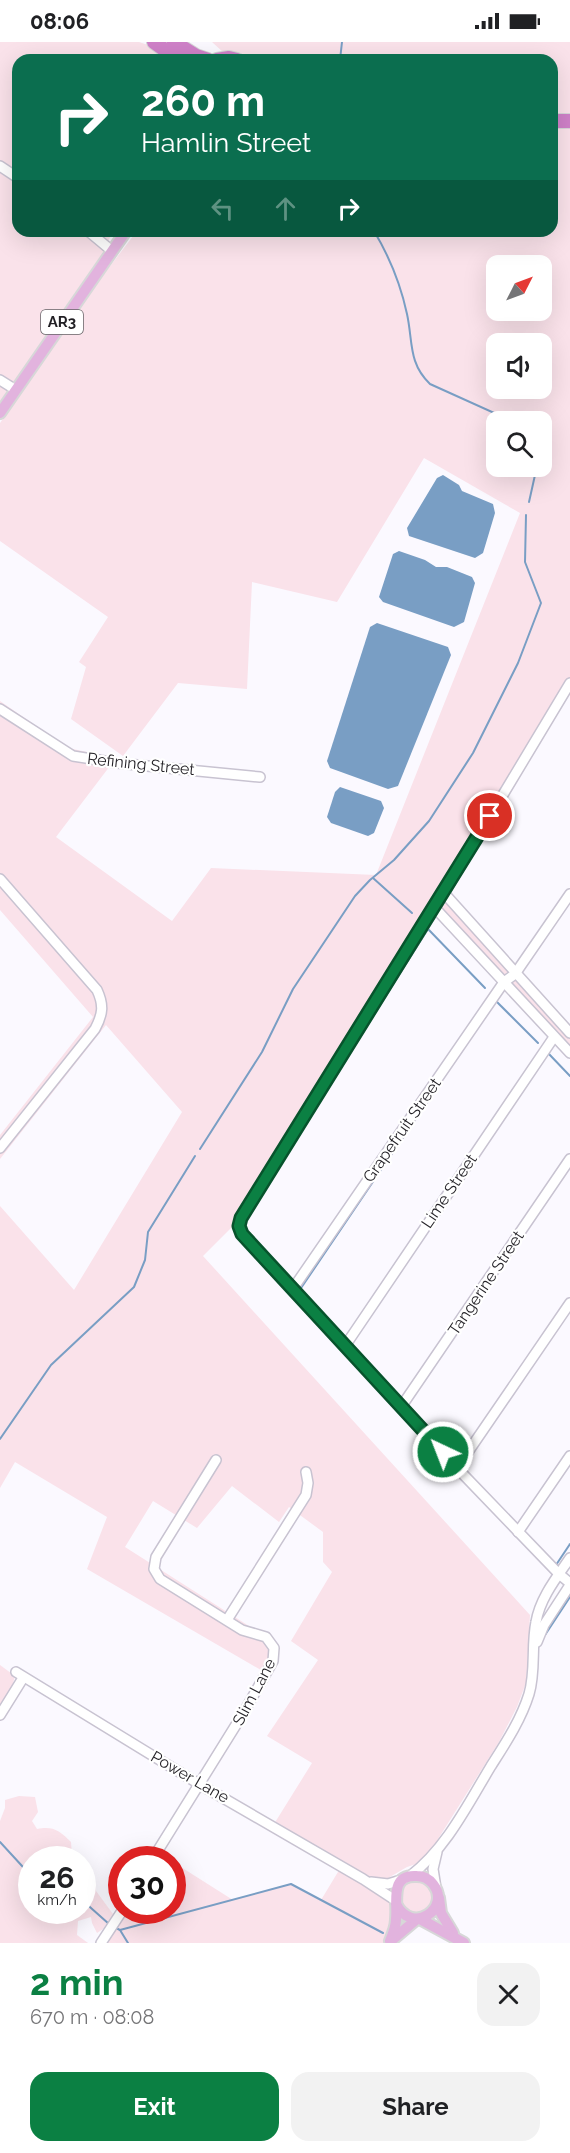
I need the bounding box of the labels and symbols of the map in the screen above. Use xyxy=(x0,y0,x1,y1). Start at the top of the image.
north arrow xyxy=(486,255,552,321)
road number: AR3 xyxy=(41,310,83,334)
street label: Refining Street xyxy=(86,749,196,779)
pin xyxy=(464,790,515,841)
street label: Grapefruit Street xyxy=(359,1074,445,1186)
street label: Lime Street xyxy=(417,1150,481,1232)
street label: Tangerine Street xyxy=(444,1227,528,1339)
position arrow xyxy=(411,1420,475,1484)
street label: Slim Lane xyxy=(228,1655,280,1729)
street label: Power Lane xyxy=(147,1747,233,1807)
speed limit sign: 30 xyxy=(108,1846,186,1924)

